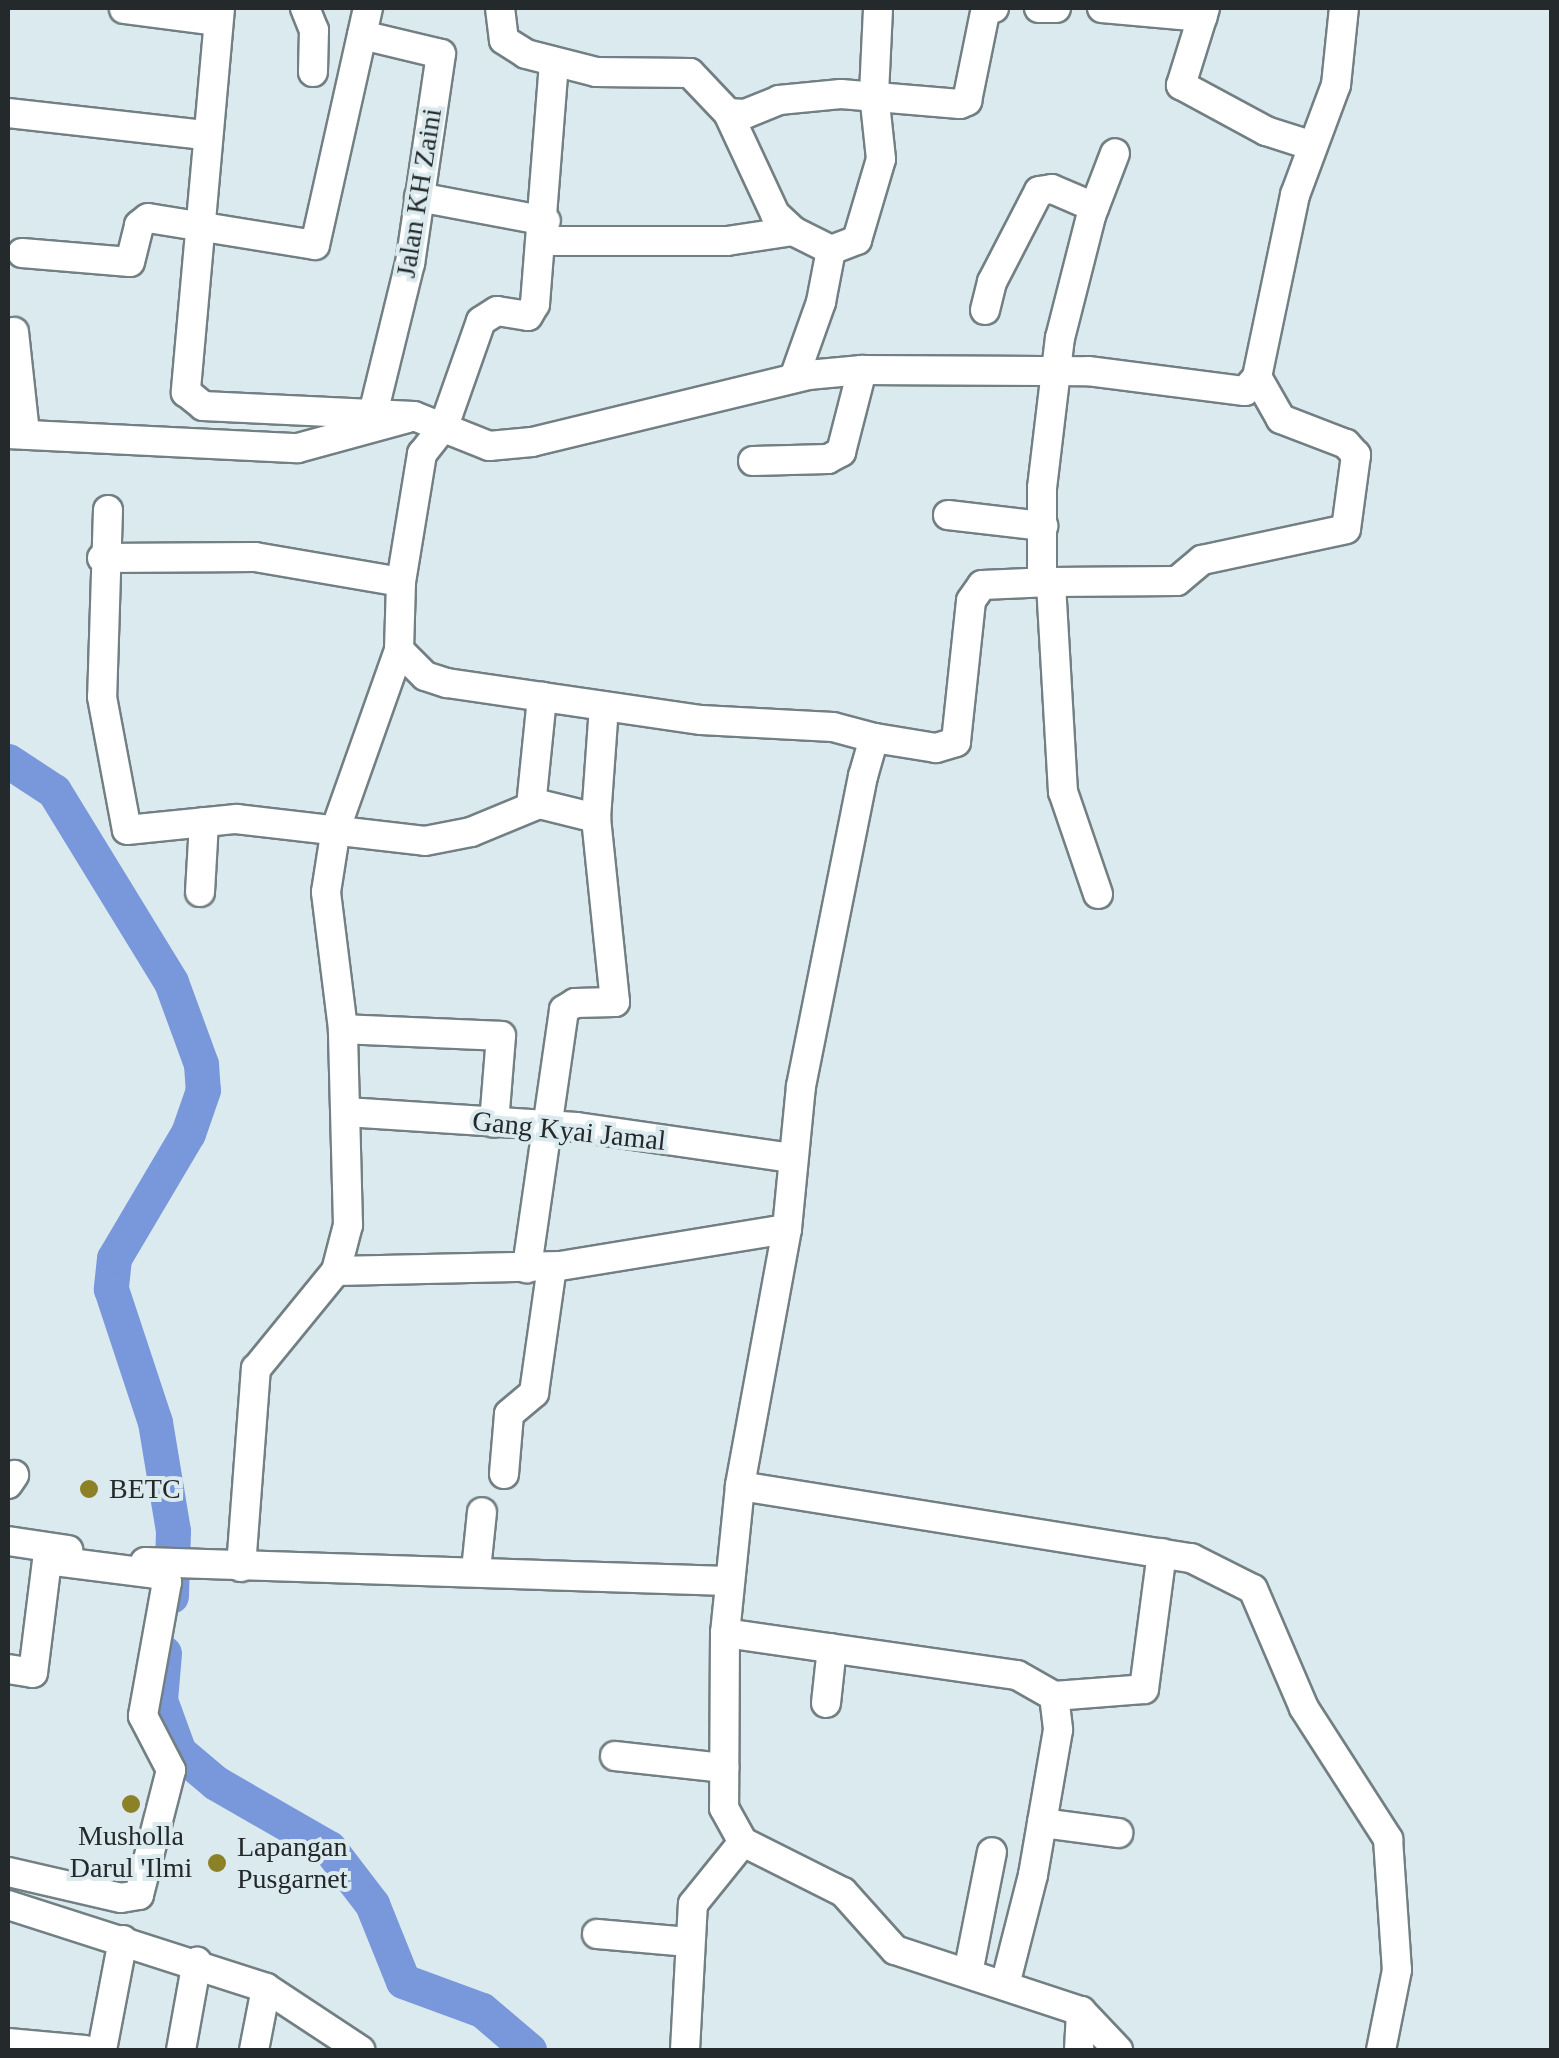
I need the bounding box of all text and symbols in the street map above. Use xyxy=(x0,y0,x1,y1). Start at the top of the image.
street label: Jalan KH Zaini xyxy=(389,106,449,280)
street label: Gang Kyai Jamal xyxy=(471,1104,667,1158)
place label: BETC xyxy=(109,1472,181,1506)
marker: BETC xyxy=(78,1478,100,1500)
marker: Musholla Darul 'Ilmi xyxy=(120,1793,142,1815)
place label: Musholla Darul 'Ilmi xyxy=(70,1819,192,1885)
place label: Lapangan Pusgarnet xyxy=(237,1830,347,1896)
marker: Lapangan Pusgarnet xyxy=(206,1852,228,1874)

